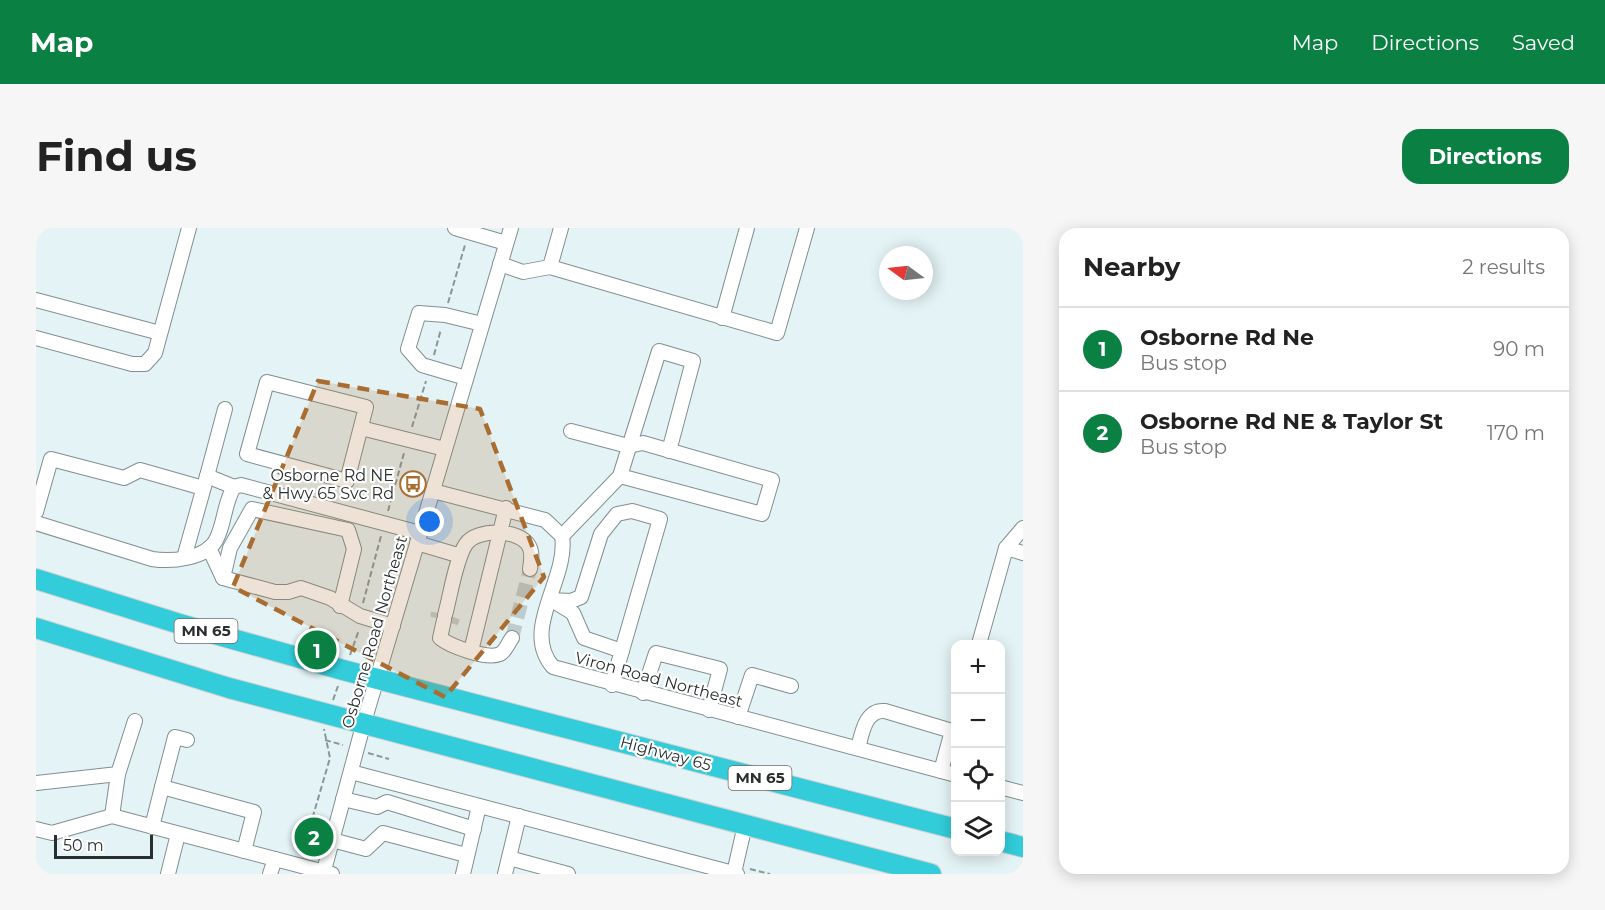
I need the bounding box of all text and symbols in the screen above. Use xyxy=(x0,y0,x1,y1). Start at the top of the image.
text: Map xyxy=(30,25,93,59)
text: Map xyxy=(1292,30,1338,55)
text: Directions xyxy=(1371,30,1479,55)
text: Saved xyxy=(1512,30,1575,55)
button: Directions xyxy=(1402,129,1569,184)
text: Find us xyxy=(36,130,197,182)
north arrow xyxy=(879,246,933,300)
text: Nearby xyxy=(1083,251,1180,283)
text: 2 results xyxy=(1462,255,1545,279)
text: Osborne Rd Ne xyxy=(1140,324,1314,351)
text: 1 xyxy=(1099,337,1106,361)
text: 90 m xyxy=(1493,337,1545,361)
text: Bus stop xyxy=(1140,351,1227,375)
text: Osborne Rd NE & Taylor St xyxy=(1140,408,1443,435)
text: 2 xyxy=(1097,421,1108,445)
text: 170 m xyxy=(1487,421,1545,445)
text: Bus stop xyxy=(1140,435,1227,459)
place label: Osborne Rd NE & Hwy 65 Svc Rd xyxy=(263,466,394,503)
bus stop icon: Osborne Rd NE & Hwy 65 Svc Rd xyxy=(398,469,428,499)
your location xyxy=(415,507,444,536)
street label: Osborne Road Northeast xyxy=(338,533,411,731)
road number: MN 65 xyxy=(174,619,237,643)
pin: 1 xyxy=(298,628,336,672)
map controls xyxy=(951,640,1005,856)
button: + xyxy=(951,640,1005,694)
street label: Viron Road Northeast xyxy=(573,648,745,711)
button: − xyxy=(951,694,1005,748)
street label: Highway 65 xyxy=(618,732,713,775)
button: locate xyxy=(951,748,1005,802)
road number: MN 65 xyxy=(728,766,792,790)
button: layers xyxy=(951,802,1005,856)
pin: 2 xyxy=(294,814,334,860)
scale bar xyxy=(54,832,153,860)
text: 50 m xyxy=(63,836,104,855)

